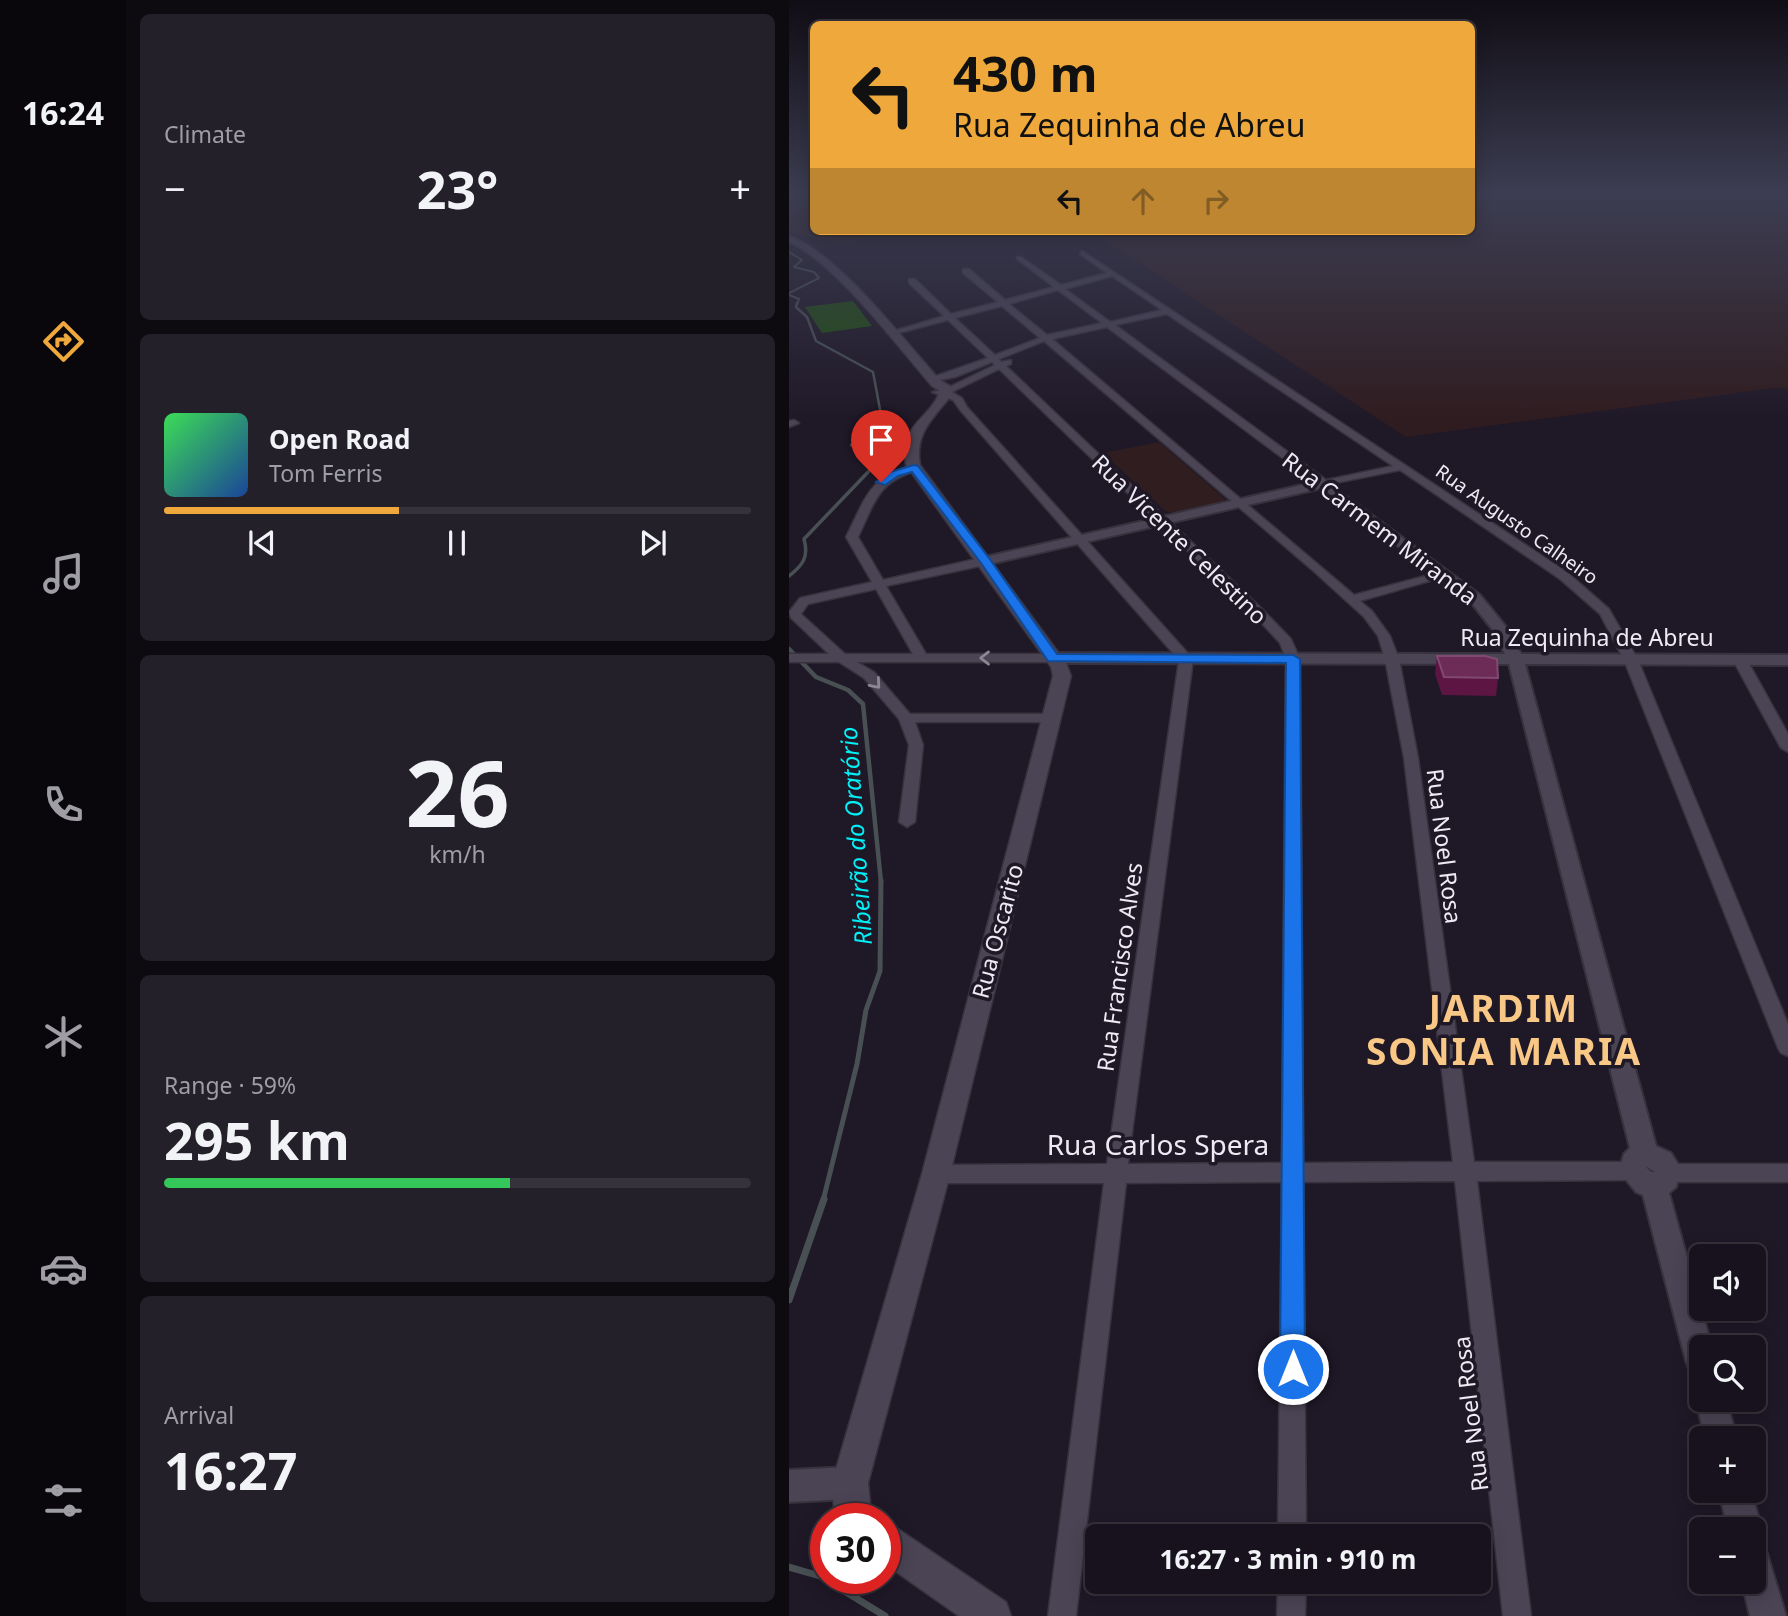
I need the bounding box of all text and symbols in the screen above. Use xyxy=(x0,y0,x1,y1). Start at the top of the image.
text: 430 m xyxy=(953,40,1098,106)
icon: left xyxy=(838,49,929,140)
text: 16:24 xyxy=(22,91,104,134)
text: Rua Zequinha de Abreu xyxy=(953,103,1305,146)
text: Climate xyxy=(164,118,246,150)
text: 23° xyxy=(417,153,498,224)
text: − xyxy=(164,162,186,214)
text: + xyxy=(729,162,751,214)
icon: left xyxy=(1051,182,1089,220)
icon: ahead xyxy=(1124,182,1162,220)
icon: right xyxy=(1197,182,1235,220)
icon: directions xyxy=(39,317,88,366)
pin xyxy=(851,410,911,482)
text: Open Road xyxy=(269,421,411,457)
icon: arrive xyxy=(862,421,900,459)
street label: Rua Carmem Miranda xyxy=(1276,444,1484,612)
street label: Rua Vicente Celestino xyxy=(1085,447,1275,631)
text: Tom Ferris xyxy=(269,457,382,489)
street label: Rua Augusto Calheiro xyxy=(1431,458,1603,590)
icon: previous xyxy=(243,524,281,562)
icon: pause xyxy=(438,524,476,562)
icon: next xyxy=(634,524,672,562)
icon: music xyxy=(39,549,88,598)
street label: Rua Zequinha de Abreu xyxy=(1460,621,1714,653)
one-way arrow xyxy=(979,650,990,666)
one-way arrow xyxy=(868,676,880,689)
water label: Ribeirão do Oratório xyxy=(831,726,879,946)
text: 26 xyxy=(405,730,510,854)
street label: Rua Noel Rosa xyxy=(1420,767,1470,925)
icon: phone xyxy=(39,780,88,829)
text: km/h xyxy=(429,838,486,870)
street label: Rua Oscarito xyxy=(964,860,1030,1002)
street label: Rua Francisco Alves xyxy=(1088,860,1150,1074)
district label: JARDIM SONIA MARIA xyxy=(1366,982,1642,1076)
icon: climate xyxy=(39,1012,88,1061)
text: Range · 59% xyxy=(164,1069,296,1101)
text: 295 km xyxy=(164,1104,350,1175)
street label: Rua Carlos Spera xyxy=(1047,1125,1269,1163)
icon: car xyxy=(39,1244,88,1293)
map controls xyxy=(1689,1244,1766,1594)
button: sound xyxy=(1689,1244,1766,1321)
position arrow xyxy=(1256,1332,1330,1406)
street label: Rua Noel Rosa xyxy=(1445,1335,1495,1493)
button: search xyxy=(1689,1335,1766,1412)
text: Arrival xyxy=(164,1399,234,1431)
button: + xyxy=(1689,1426,1766,1503)
text: 16:27 xyxy=(164,1434,298,1505)
icon: filters xyxy=(39,1476,88,1525)
speed limit sign: 30 xyxy=(810,1503,901,1594)
button: − xyxy=(1689,1517,1766,1594)
text: 16:27 · 3 min · 910 m xyxy=(1160,1541,1416,1577)

